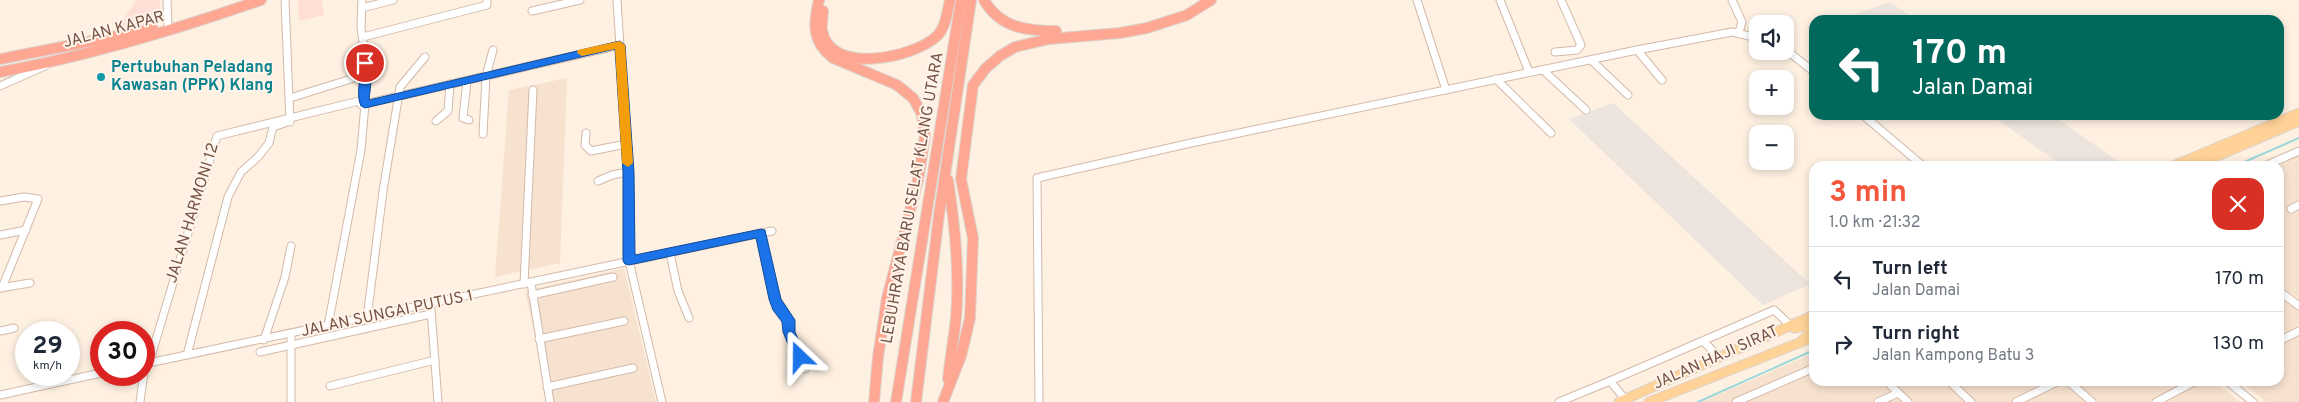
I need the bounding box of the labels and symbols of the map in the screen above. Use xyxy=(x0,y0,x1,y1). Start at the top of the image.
street label: JALAN KAPAR xyxy=(61,7,167,53)
pin xyxy=(344,42,386,84)
street label: LEBUHRAYA BARU SELAT KLANG UTARA xyxy=(877,51,949,345)
place label: Pertubuhan Peladang Kawasan (PPK) Klang xyxy=(111,58,273,96)
marker: Pertubuhan Peladang Kawasan (PPK) Klang xyxy=(95,71,107,83)
street label: JALAN HARMONI 12 xyxy=(162,141,224,285)
street label: JALAN SUNGAI PUTUS 1 xyxy=(299,286,475,342)
speed limit sign: 30 xyxy=(90,321,155,386)
street label: JALAN HAJI SIRAT xyxy=(1650,321,1782,395)
position arrow xyxy=(773,330,825,382)

